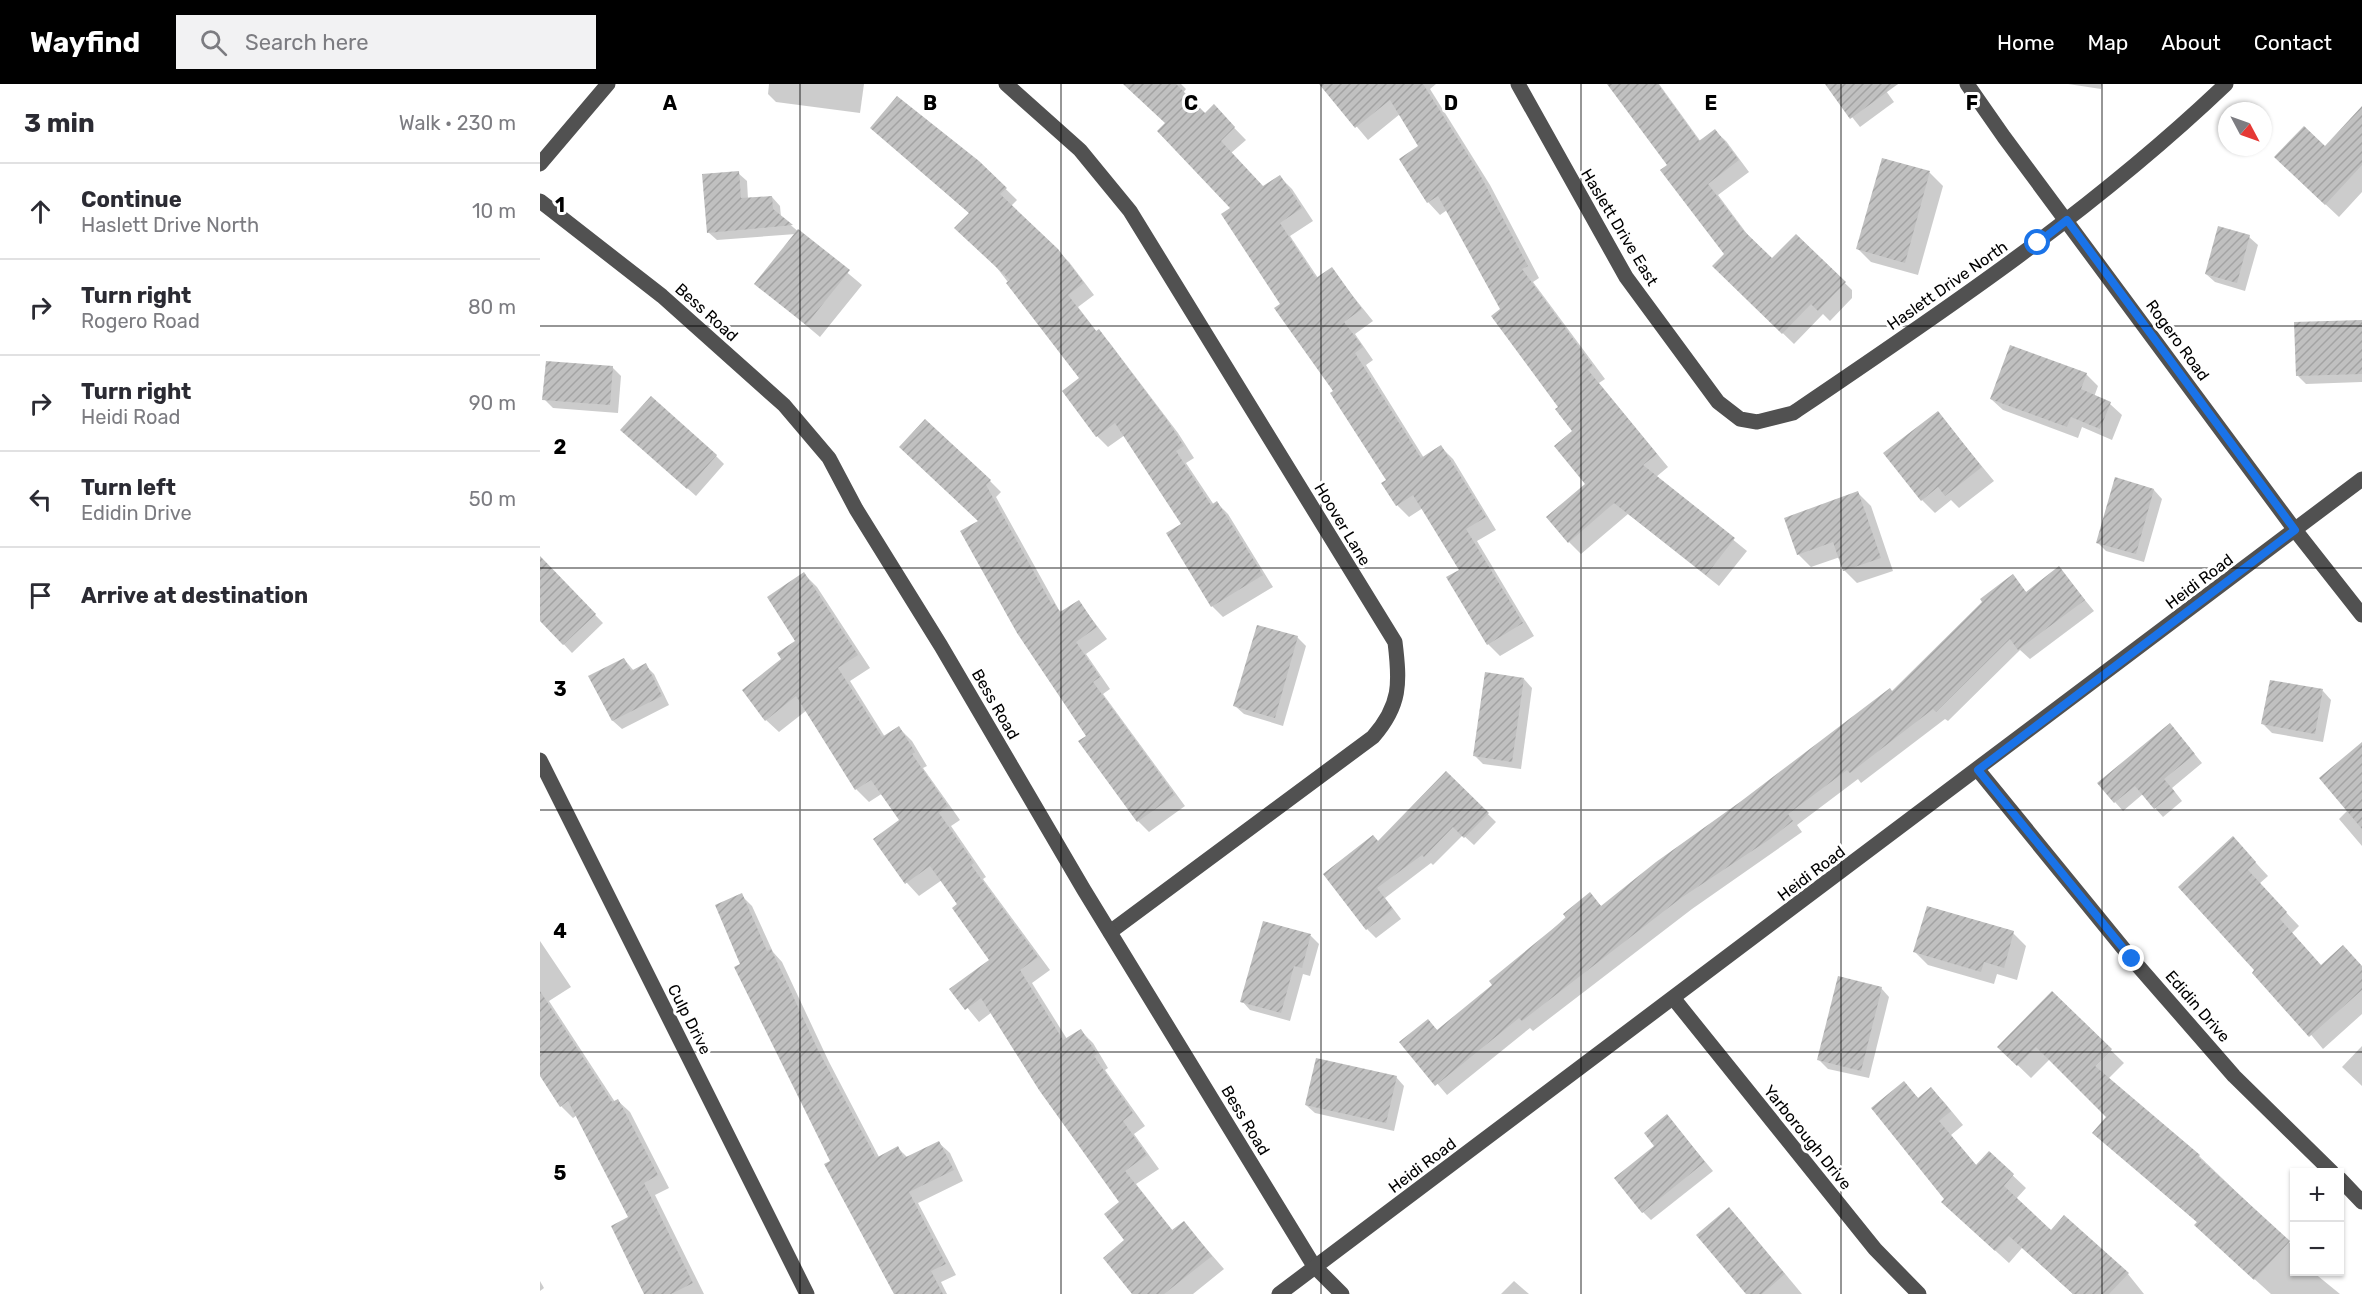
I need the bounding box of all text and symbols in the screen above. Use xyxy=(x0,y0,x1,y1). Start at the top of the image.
search box xyxy=(176,15,596,69)
text: Wayfind xyxy=(30,26,140,59)
icon: search xyxy=(197,26,230,59)
text: Search here xyxy=(245,29,369,56)
text: Home xyxy=(1997,30,2054,55)
text: Map xyxy=(2087,30,2128,55)
text: About xyxy=(2161,30,2221,55)
text: Contact xyxy=(2254,30,2332,55)
text: A xyxy=(663,91,678,115)
text: B xyxy=(923,91,937,115)
text: C xyxy=(1184,91,1198,115)
text: D xyxy=(1444,91,1458,115)
text: E xyxy=(1705,91,1717,115)
text: F xyxy=(1966,91,1978,115)
north arrow xyxy=(2218,102,2272,156)
text: 3 min xyxy=(24,108,95,139)
text: Walk · 230 m xyxy=(399,111,516,135)
street label: Haslett Drive East xyxy=(1577,165,1662,289)
text: Continue xyxy=(81,186,182,213)
text: 1 xyxy=(555,193,565,217)
icon: ahead xyxy=(24,195,57,228)
text: 10 m xyxy=(472,199,516,223)
text: Haslett Drive North xyxy=(81,213,259,237)
route start xyxy=(2024,229,2050,255)
street label: Haslett Drive North xyxy=(1883,237,2011,334)
street label: Bess Road xyxy=(671,279,742,345)
text: Turn right xyxy=(81,282,191,309)
icon: right xyxy=(24,291,57,324)
text: 80 m xyxy=(468,295,516,319)
street label: Rogero Road xyxy=(2142,296,2213,384)
text: Rogero Road xyxy=(81,309,200,333)
text: Turn right xyxy=(81,378,191,405)
icon: right xyxy=(24,387,57,420)
text: 90 m xyxy=(469,391,516,415)
text: Heidi Road xyxy=(81,405,180,429)
text: 2 xyxy=(554,435,567,459)
text: Turn left xyxy=(81,474,176,501)
street label: Hoover Lane xyxy=(1310,479,1375,569)
icon: left xyxy=(24,483,57,516)
text: 50 m xyxy=(469,487,516,511)
text: Edidin Drive xyxy=(81,501,192,525)
street label: Heidi Road xyxy=(2162,550,2237,613)
icon: arrive xyxy=(24,579,57,612)
text: Arrive at destination xyxy=(81,582,308,609)
street label: Bess Road xyxy=(968,666,1023,743)
text: 3 xyxy=(553,677,567,701)
street label: Heidi Road xyxy=(1774,842,1849,905)
text: 4 xyxy=(553,919,567,943)
route end xyxy=(2118,945,2144,971)
street label: Edidin Drive xyxy=(2161,967,2234,1046)
street label: Culp Drive xyxy=(664,981,715,1057)
street label: Yarborough Drive xyxy=(1760,1081,1856,1193)
street label: Bess Road xyxy=(1217,1082,1274,1158)
street label: Heidi Road xyxy=(1385,1134,1460,1197)
text: 5 xyxy=(554,1161,567,1185)
map controls xyxy=(2290,1168,2344,1276)
button: + xyxy=(2290,1168,2344,1222)
button: − xyxy=(2290,1222,2344,1276)

